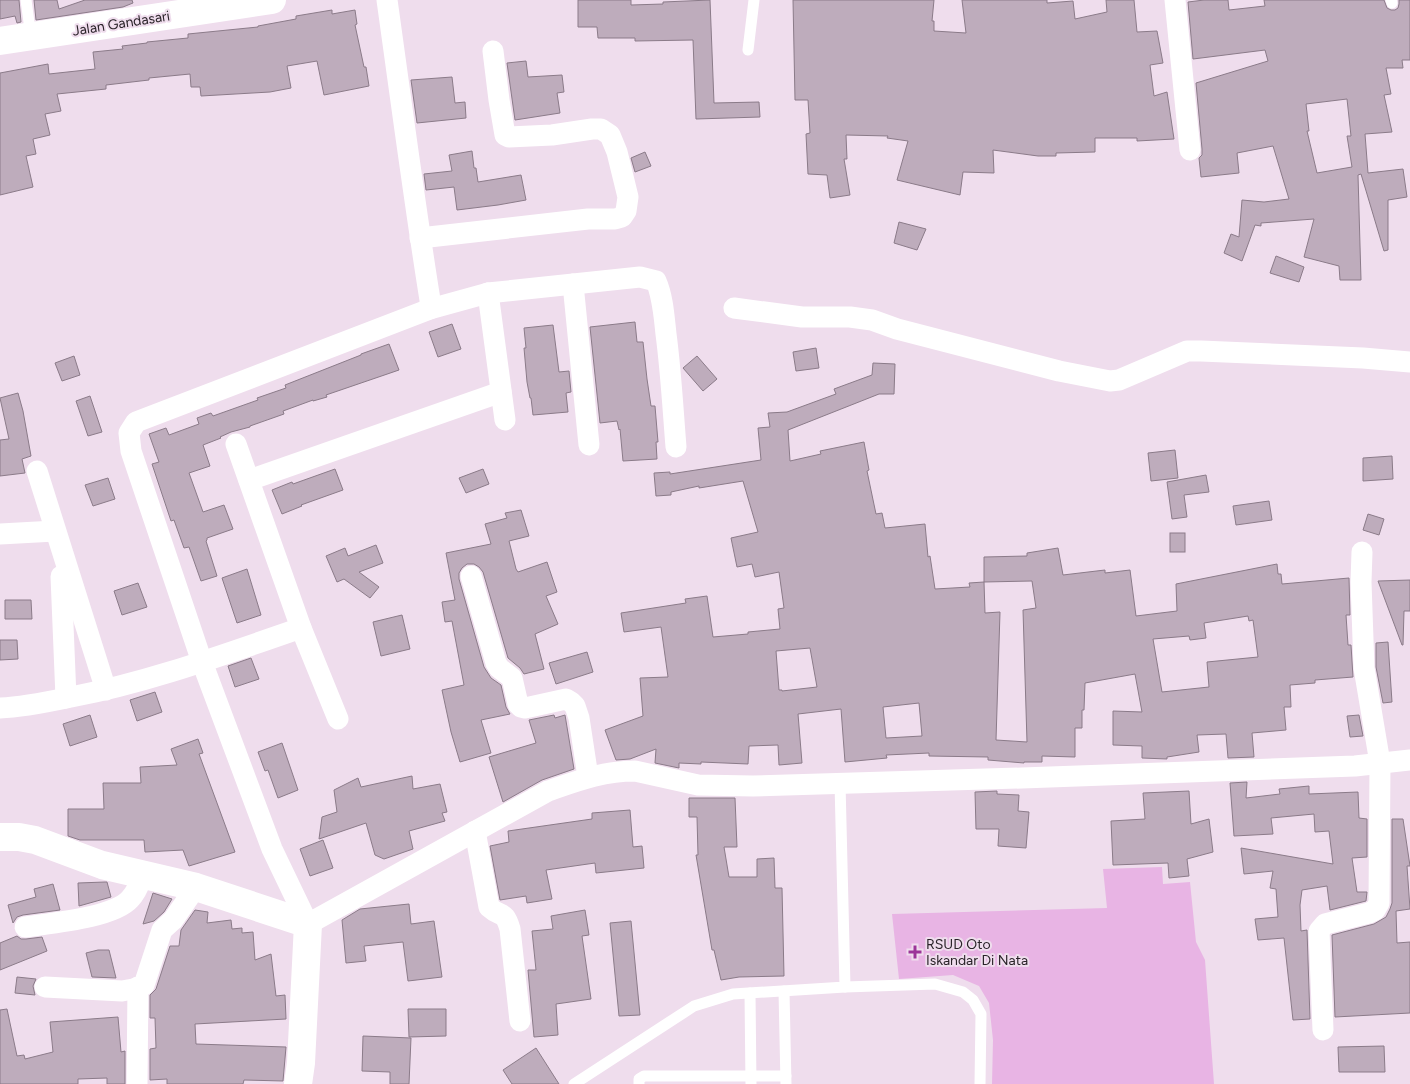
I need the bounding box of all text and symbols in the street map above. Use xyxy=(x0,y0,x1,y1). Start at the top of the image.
street label: Jalan Gandasari xyxy=(71,7,171,40)
place label: RSUD Oto Iskandar Di Nata xyxy=(926,936,1028,969)
marker: RSUD Oto Iskandar Di Nata xyxy=(908,945,922,959)

